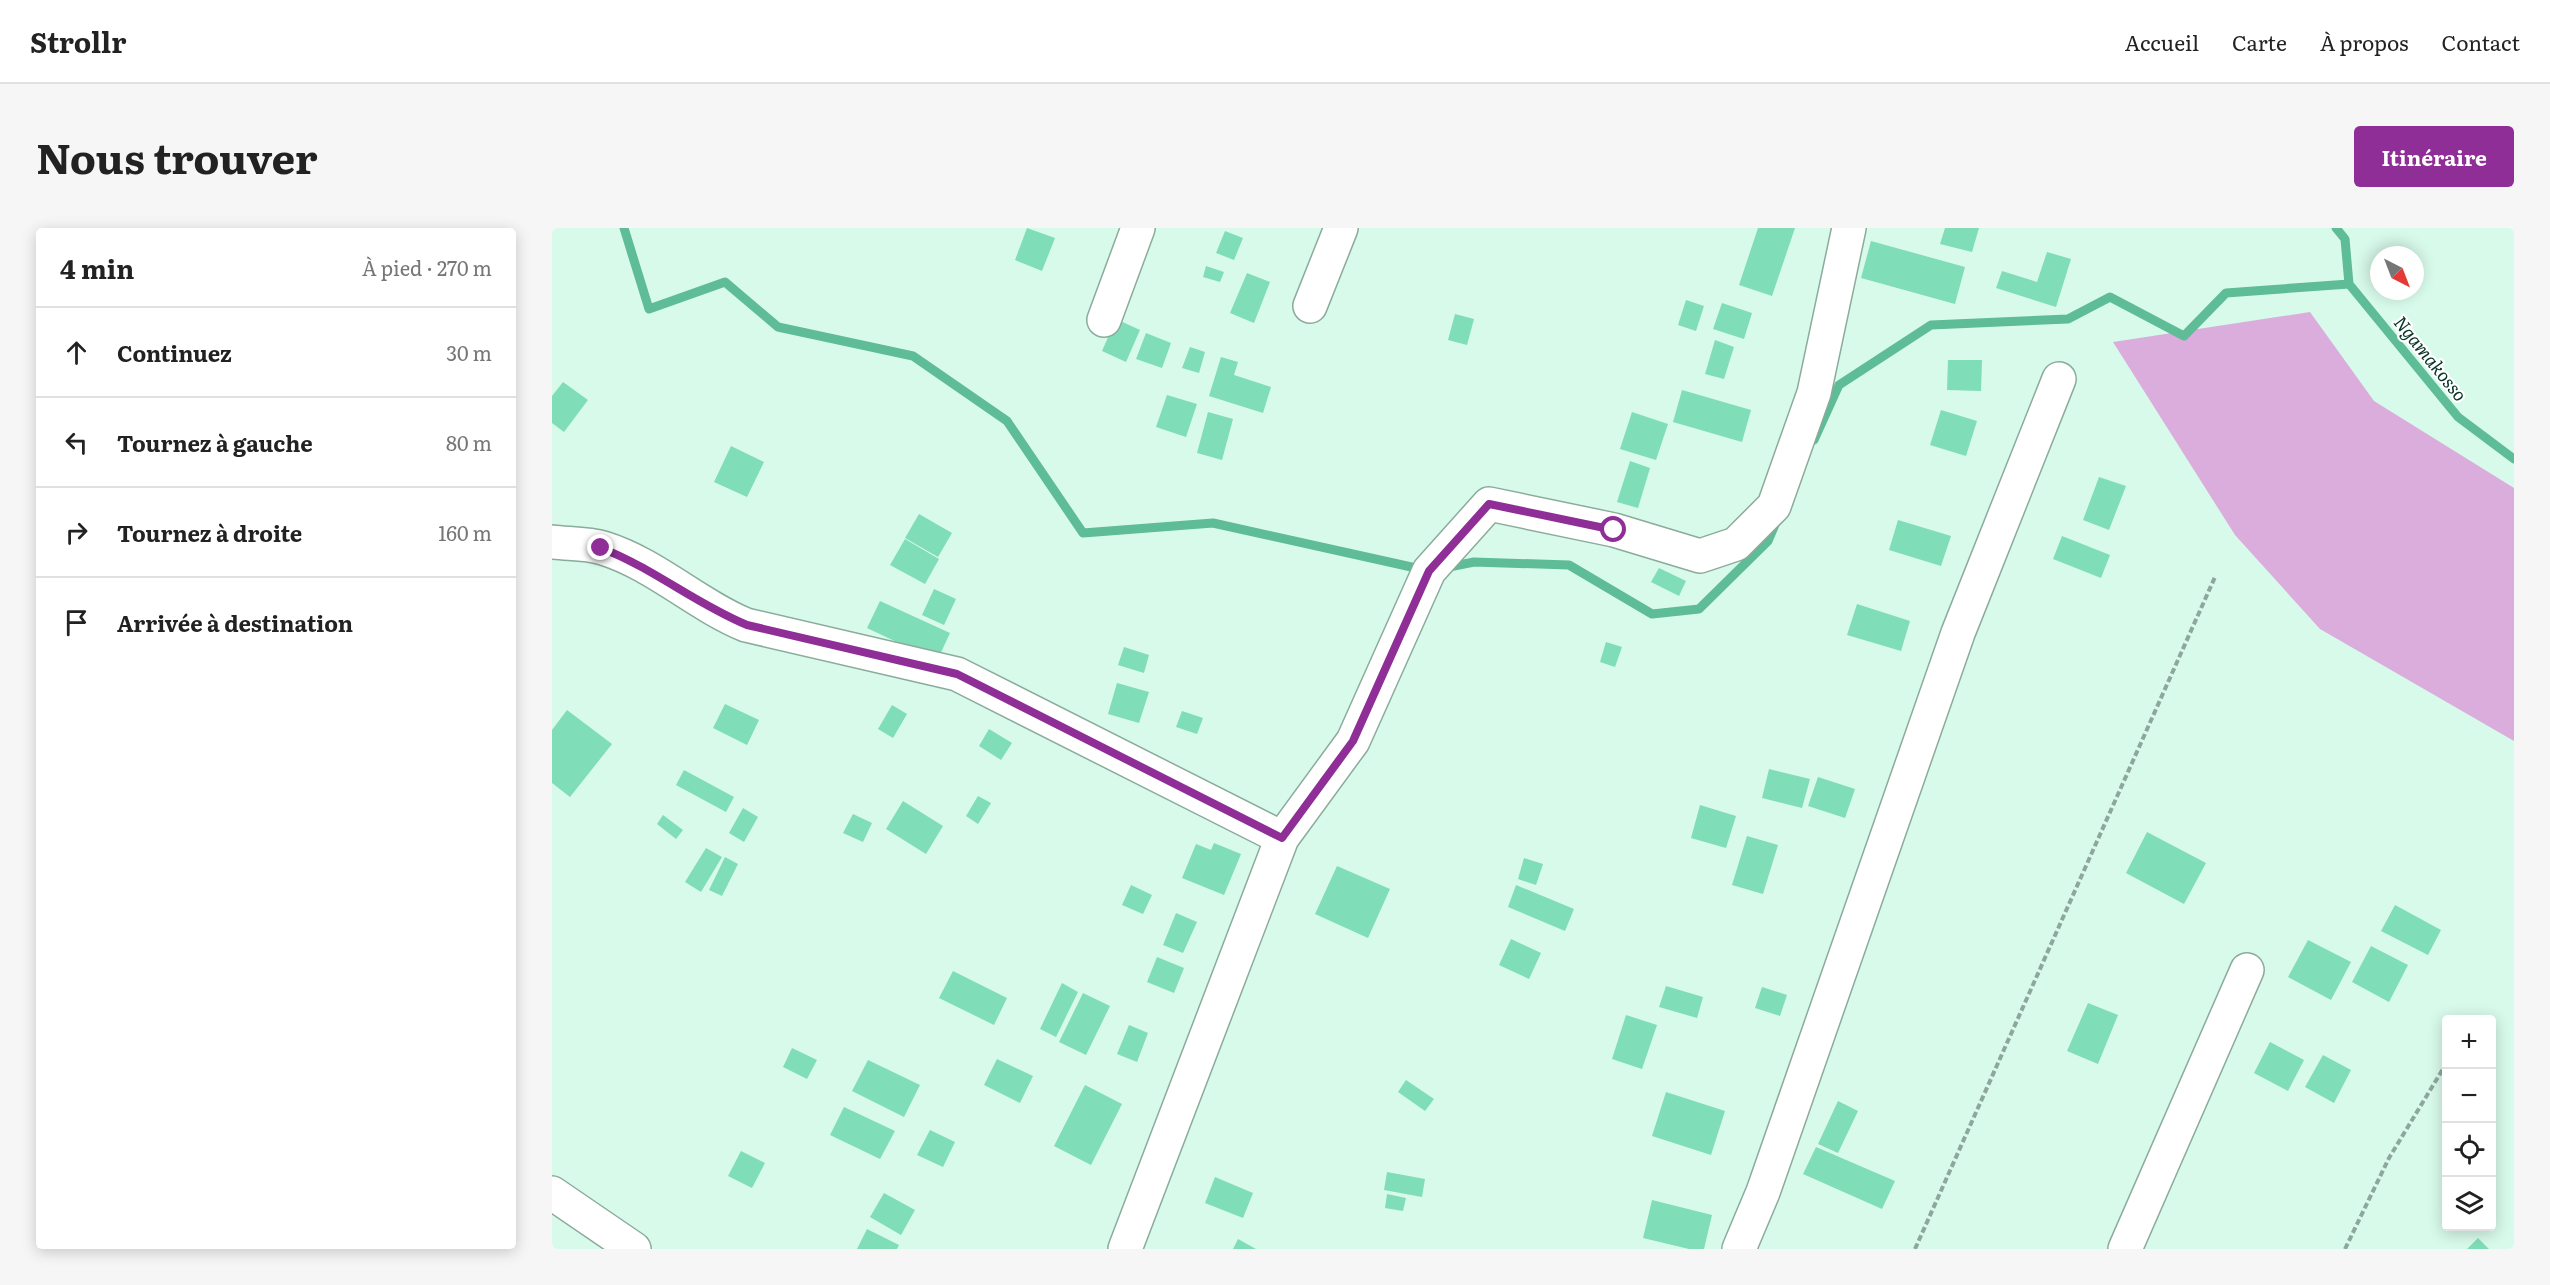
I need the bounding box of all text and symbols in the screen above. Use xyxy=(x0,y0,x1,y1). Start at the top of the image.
text: Strollr xyxy=(30,20,126,62)
text: Accueil xyxy=(2125,26,2199,57)
text: Carte xyxy=(2232,26,2287,57)
text: À propos xyxy=(2320,26,2409,57)
text: Contact xyxy=(2442,26,2520,57)
text: Nous trouver xyxy=(36,125,318,187)
button: Itinéraire xyxy=(2354,126,2514,187)
north arrow xyxy=(2370,246,2424,300)
text: 4 min xyxy=(60,248,134,287)
text: À pied · 270 m xyxy=(362,252,492,282)
water label: Ngamakosso xyxy=(2388,309,2474,407)
icon: ahead xyxy=(60,336,93,369)
text: Continuez xyxy=(117,336,232,369)
text: 30 m xyxy=(446,337,492,367)
icon: left xyxy=(60,426,93,459)
text: Tournez à gauche xyxy=(117,426,313,459)
text: 80 m xyxy=(446,427,492,457)
icon: right xyxy=(60,516,93,549)
text: Tournez à droite xyxy=(117,516,302,549)
route start xyxy=(1600,516,1626,542)
text: 160 m xyxy=(438,517,492,547)
route end xyxy=(587,534,613,560)
icon: arrive xyxy=(60,606,93,639)
text: Arrivée à destination xyxy=(117,606,353,639)
map controls xyxy=(2442,1015,2496,1231)
button: + xyxy=(2442,1015,2496,1069)
button: − xyxy=(2442,1069,2496,1123)
button: locate xyxy=(2442,1123,2496,1177)
button: layers xyxy=(2442,1177,2496,1231)

